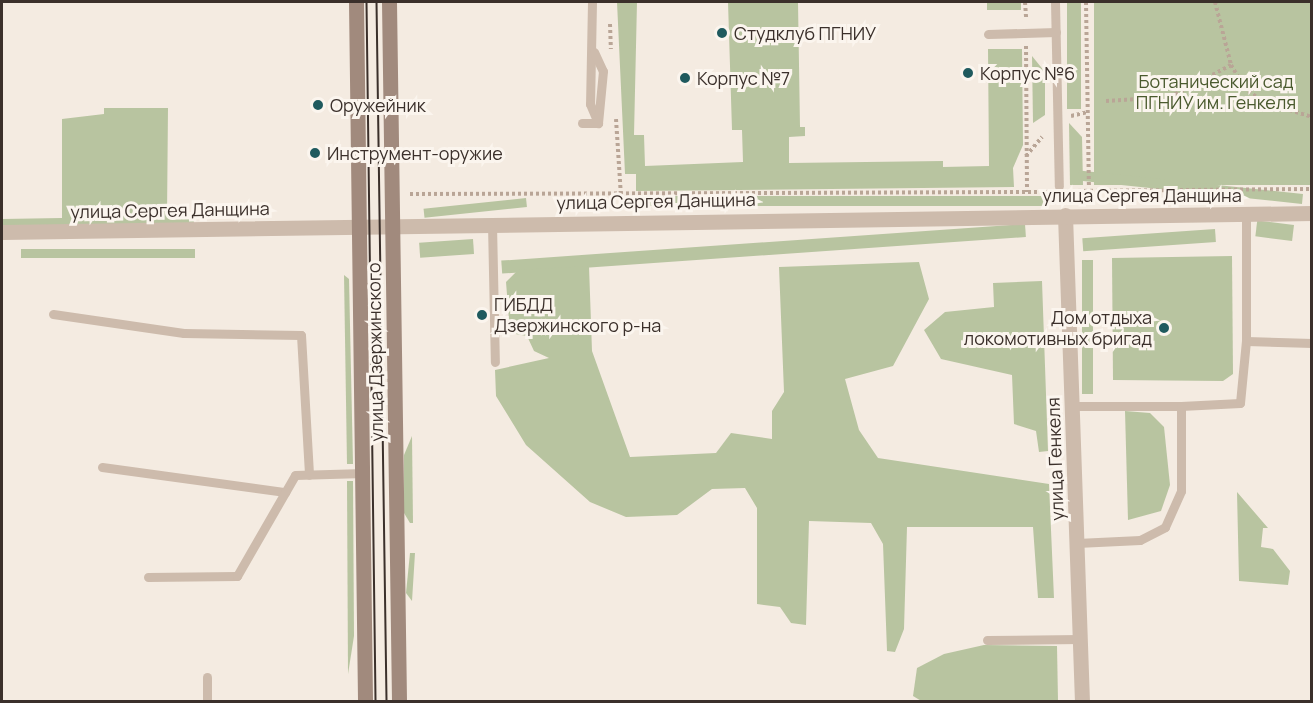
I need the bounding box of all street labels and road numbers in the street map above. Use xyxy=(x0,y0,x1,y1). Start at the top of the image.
street label: улица Сергея Данщина xyxy=(1042,184,1242,206)
street label: улица Сергея Данщина xyxy=(556,188,756,214)
street label: улица Сергея Данщина xyxy=(70,197,270,223)
street label: улица Дзержинского xyxy=(363,262,387,442)
street label: улица Генкеля xyxy=(1042,397,1068,521)

